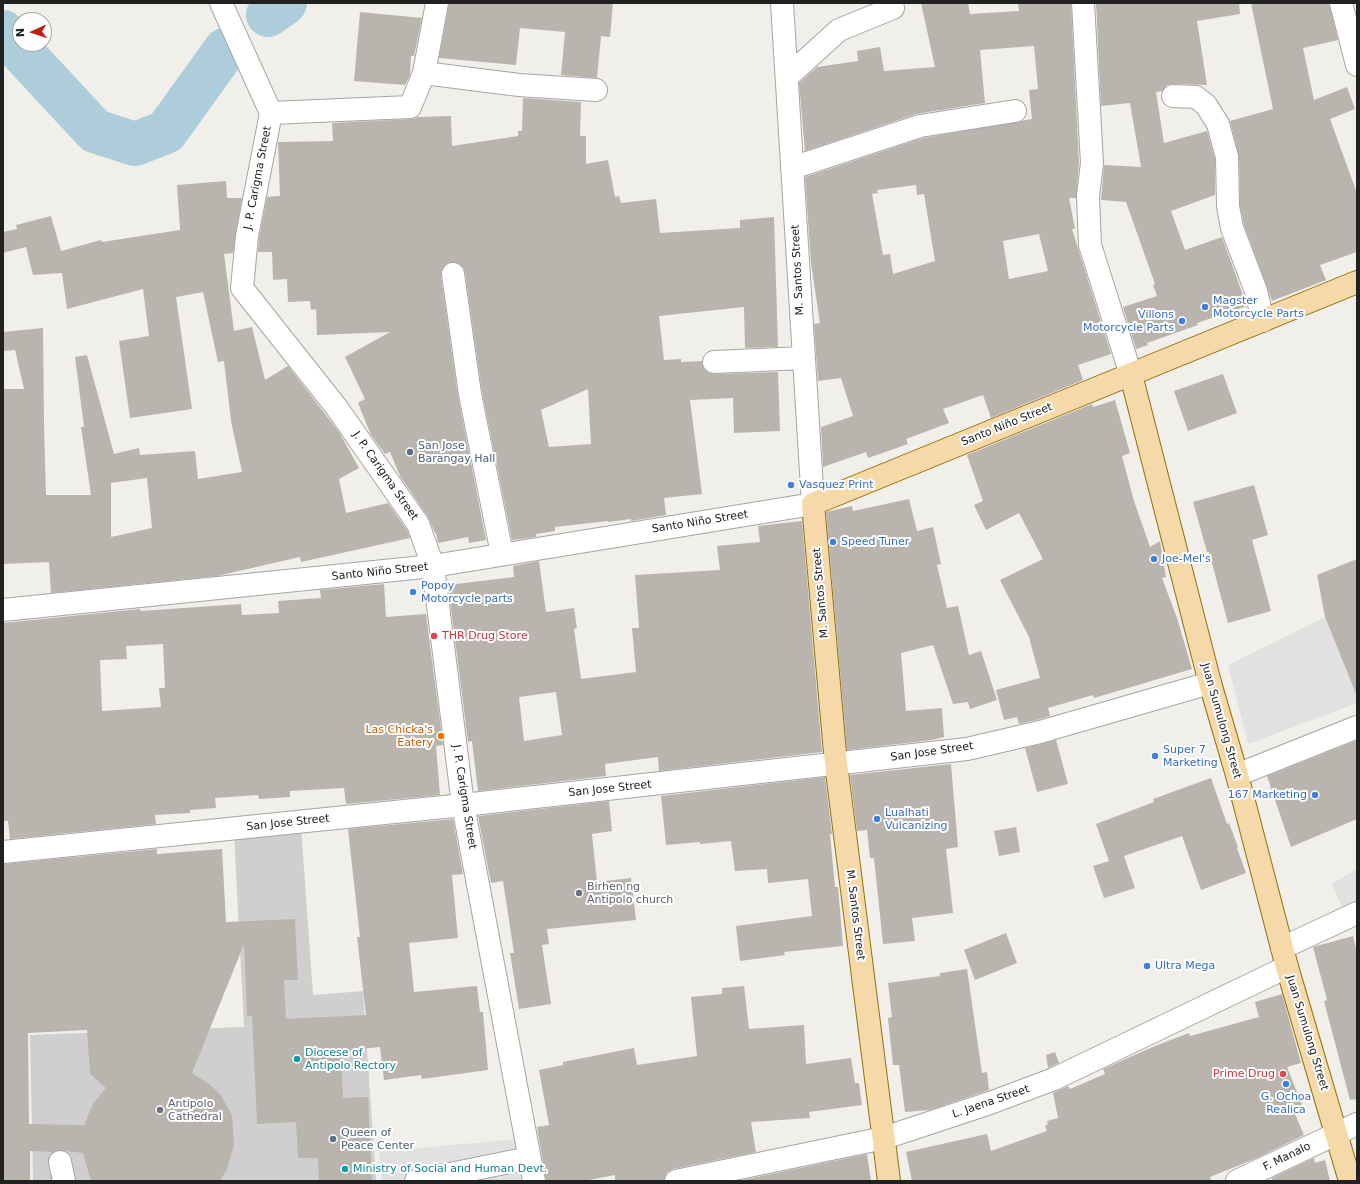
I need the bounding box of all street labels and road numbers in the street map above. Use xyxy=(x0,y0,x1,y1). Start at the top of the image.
street label: J. P. Carigma Street xyxy=(241,125,275,231)
street label: M. Santos Street xyxy=(789,224,807,316)
street label: Santo Niño Street xyxy=(959,401,1055,449)
street label: J. P. Carigma Street xyxy=(349,429,421,523)
street label: Santo Niño Street xyxy=(651,508,749,536)
street label: M. Santos Street xyxy=(810,547,832,639)
street label: Santo Niño Street xyxy=(331,560,429,584)
street label: Juan Sumulong Street xyxy=(1198,662,1244,780)
street label: San Jose Street xyxy=(890,740,974,764)
street label: J. P. Carigma Street xyxy=(449,744,479,850)
street label: San Jose Street xyxy=(568,778,652,800)
street label: San Jose Street xyxy=(246,812,330,834)
street label: M. Santos Street xyxy=(843,869,867,961)
street label: Juan Sumulong Street xyxy=(1283,974,1331,1092)
street label: L. Jaena Street xyxy=(951,1083,1031,1121)
street label: F. Manalo xyxy=(1261,1140,1313,1174)

